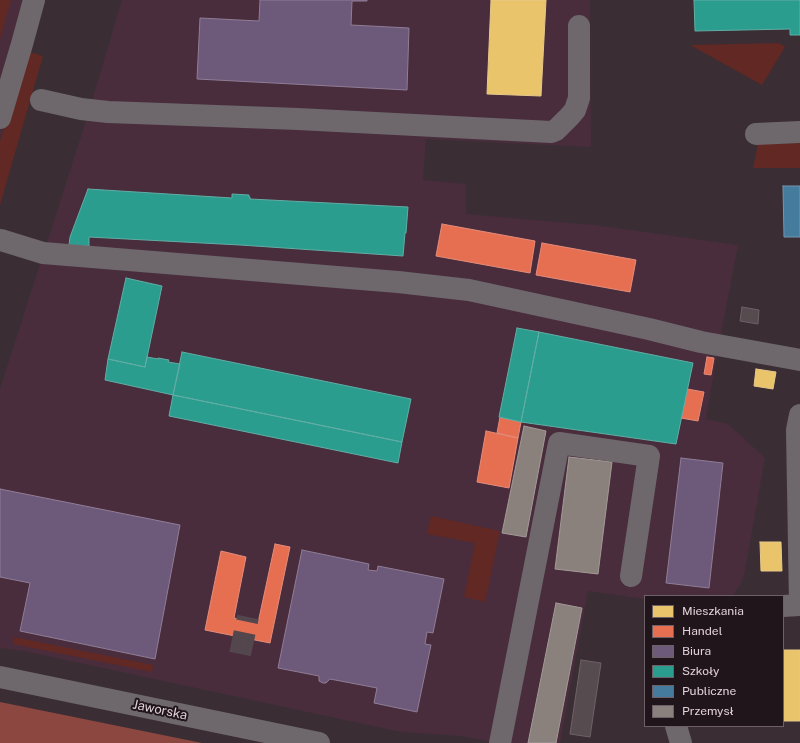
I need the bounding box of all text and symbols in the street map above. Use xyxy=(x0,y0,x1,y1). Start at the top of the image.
legend xyxy=(644,595,784,727)
text: Mieszkania xyxy=(682,604,744,618)
text: Handel xyxy=(682,624,722,638)
text: Biura xyxy=(682,644,711,658)
text: Szkoły xyxy=(682,664,719,678)
text: Publiczne xyxy=(682,684,736,698)
street label: Jaworska xyxy=(131,697,189,723)
text: Przemysł xyxy=(682,704,734,718)

